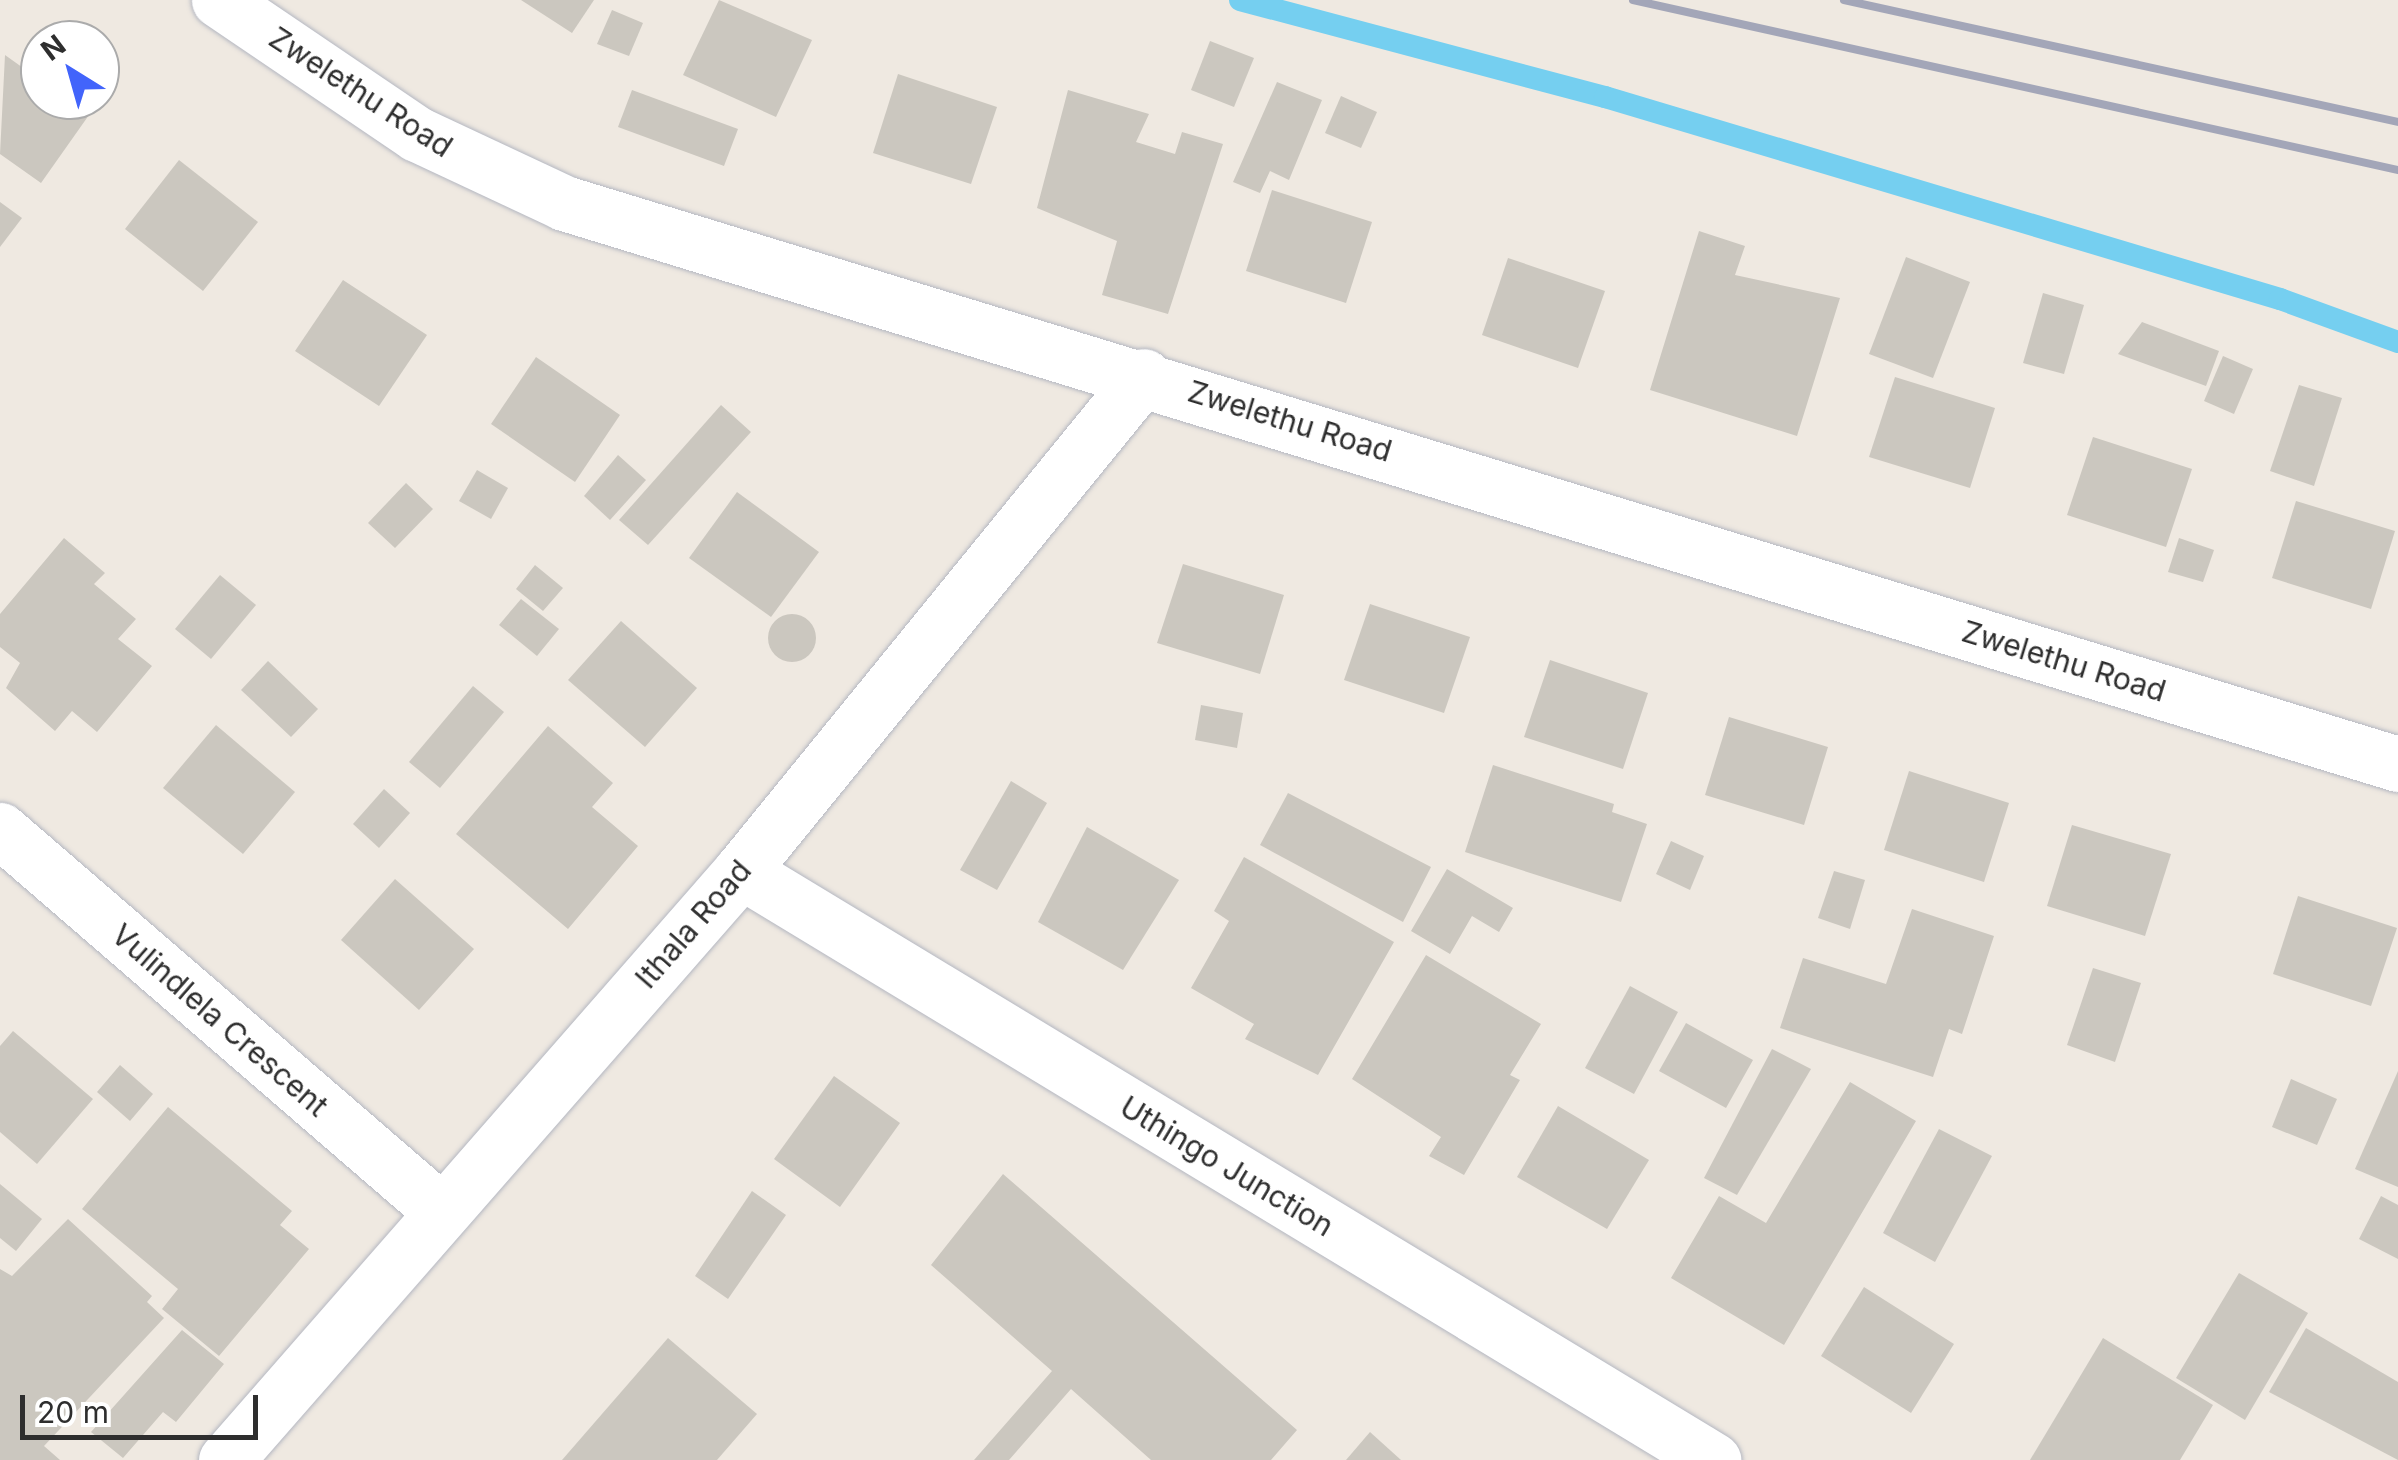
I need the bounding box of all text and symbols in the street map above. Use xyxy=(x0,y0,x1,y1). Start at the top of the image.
street label: Zwelethu Road xyxy=(263,19,459,165)
north arrow xyxy=(20,20,120,120)
text: N xyxy=(34,28,72,68)
street label: Zwelethu Road xyxy=(1184,373,1396,469)
street label: Zwelethu Road xyxy=(1958,613,2170,709)
street label: Ithala Road xyxy=(628,853,758,995)
street label: Vulindlela Crescent xyxy=(105,916,335,1124)
street label: Uthingo Junction xyxy=(1114,1088,1340,1244)
scale bar xyxy=(25,1375,262,1437)
text: 20 m xyxy=(37,1394,109,1430)

